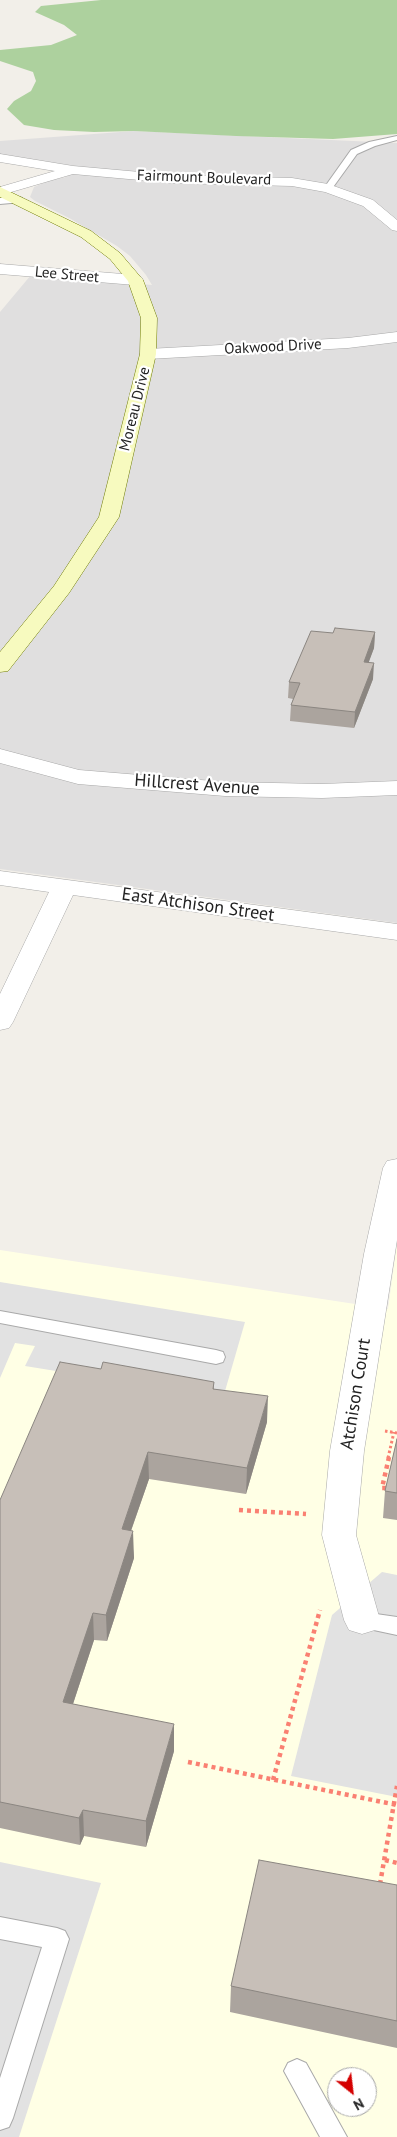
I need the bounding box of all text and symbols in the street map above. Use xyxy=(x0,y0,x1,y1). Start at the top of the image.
street label: Fairmount Boulevard xyxy=(137,167,271,189)
street label: Lee Street xyxy=(34,263,100,287)
street label: Oakwood Drive xyxy=(224,335,322,359)
street label: Moreau Drive xyxy=(116,365,154,453)
street label: Hillcrest Avenue xyxy=(134,770,260,800)
street label: East Atchison Street xyxy=(120,884,276,926)
street label: Atchison Court xyxy=(337,1337,375,1451)
north arrow xyxy=(327,2067,377,2117)
text: N xyxy=(350,2094,367,2114)

